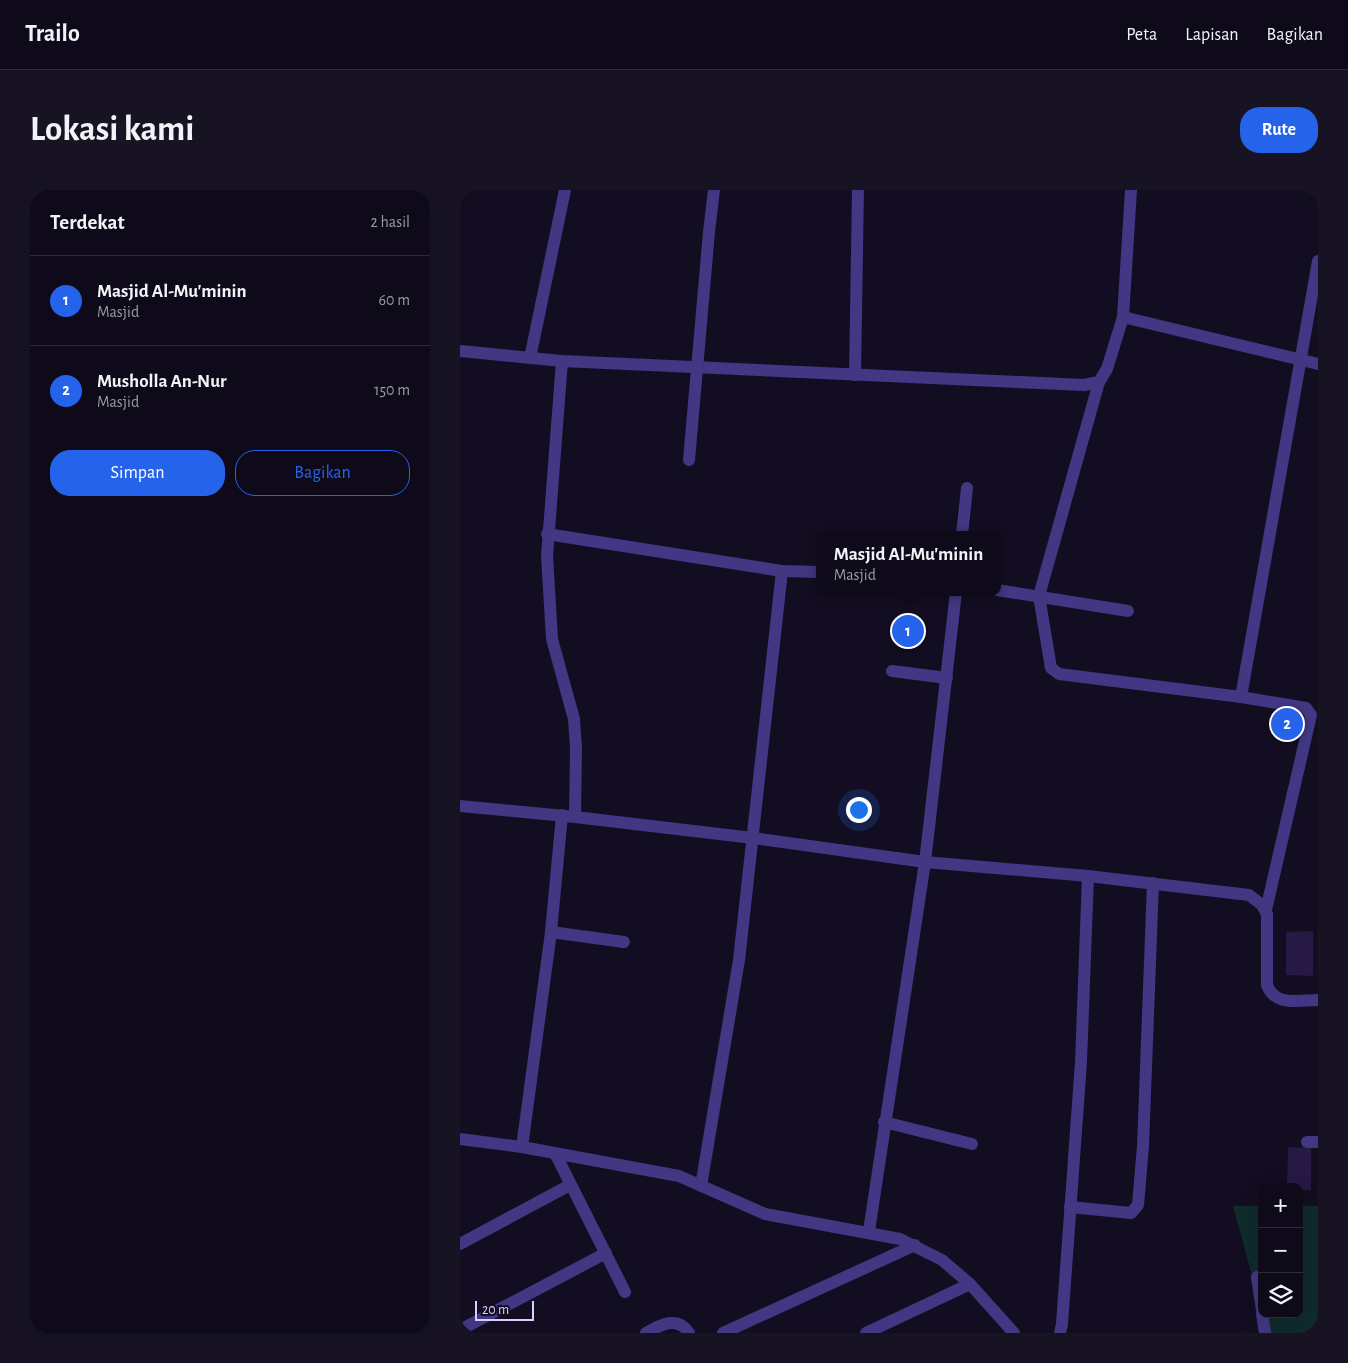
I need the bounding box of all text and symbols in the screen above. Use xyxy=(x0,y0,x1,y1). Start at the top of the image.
text: Trailo xyxy=(25,22,80,46)
text: Peta xyxy=(1126,26,1157,44)
text: Lapisan xyxy=(1185,26,1239,44)
text: Bagikan xyxy=(1267,26,1323,44)
button: Rute xyxy=(1240,107,1318,153)
text: Lokasi kami xyxy=(30,112,194,147)
text: Terdekat xyxy=(50,212,125,233)
text: 2 hasil xyxy=(371,214,410,230)
text: Masjid Al-Mu'minin xyxy=(97,282,247,301)
text: 1 xyxy=(63,292,69,308)
text: 60 m xyxy=(379,292,410,308)
text: Masjid xyxy=(97,304,139,320)
text: Musholla An-Nur xyxy=(97,372,227,391)
text: 2 xyxy=(62,382,70,398)
text: 150 m xyxy=(374,382,410,398)
text: Masjid xyxy=(97,394,139,410)
button: Simpan xyxy=(50,450,225,496)
button: Bagikan xyxy=(235,450,410,496)
popup xyxy=(816,531,1001,596)
text: Masjid Al-Mu'minin xyxy=(834,545,983,564)
text: Masjid xyxy=(834,567,876,583)
pin: 1 xyxy=(892,612,924,650)
pin: 2 xyxy=(1271,705,1303,743)
your location xyxy=(846,797,872,823)
map controls xyxy=(1258,1183,1303,1318)
button: + xyxy=(1258,1183,1303,1228)
button: − xyxy=(1258,1228,1303,1273)
button: layers xyxy=(1258,1273,1303,1318)
scale bar xyxy=(475,1298,534,1321)
text: 20 m xyxy=(482,1303,509,1317)

